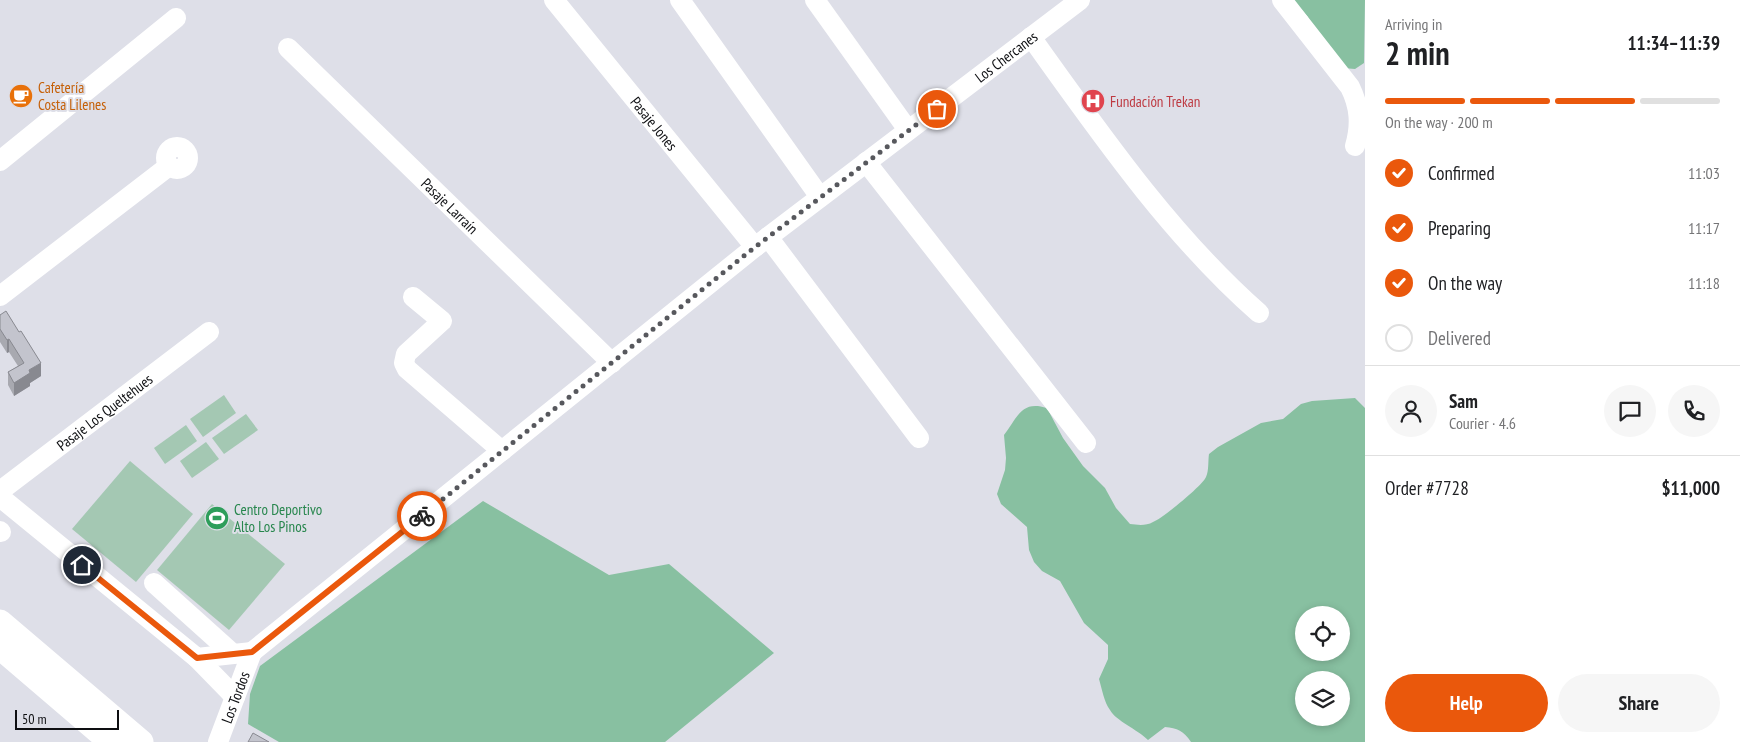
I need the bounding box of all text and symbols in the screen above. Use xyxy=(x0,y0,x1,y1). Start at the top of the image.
text: Arriving in xyxy=(1385,14,1442,34)
street label: Los Chercanes xyxy=(971,27,1041,86)
text: 11:34–11:39 xyxy=(1627,31,1720,55)
text: 2 min xyxy=(1385,32,1450,74)
place label: Cafetería Costa Lilenes xyxy=(38,78,106,114)
cafe icon: Cafetería Costa Lilenes xyxy=(8,83,34,109)
pin xyxy=(916,88,958,130)
hospital icon: Fundación Trekan xyxy=(1080,88,1106,114)
street label: Pasaje Jones xyxy=(627,92,682,154)
place label: Fundación Trekan xyxy=(1110,92,1200,111)
icon: bag xyxy=(923,95,951,123)
text: On the way · 200 m xyxy=(1385,112,1493,132)
icon: check xyxy=(1385,159,1413,187)
text: Confirmed xyxy=(1428,161,1495,185)
text: 11:03 xyxy=(1688,163,1720,183)
street label: Pasaje Larraín xyxy=(418,174,483,238)
icon: check xyxy=(1385,214,1413,242)
text: Preparing xyxy=(1428,216,1491,240)
text: 11:17 xyxy=(1688,218,1720,238)
icon: check xyxy=(1385,269,1413,297)
text: On the way xyxy=(1428,271,1502,295)
text: 11:18 xyxy=(1688,273,1720,293)
text: Delivered xyxy=(1428,326,1491,350)
street label: Pasaje Los Queltehues xyxy=(53,369,156,454)
button: person xyxy=(1385,385,1437,437)
button: chat xyxy=(1604,385,1656,437)
button: phone xyxy=(1668,385,1720,437)
text: Sam xyxy=(1449,389,1478,413)
text: Courier · 4.6 xyxy=(1449,413,1516,433)
text: Order #7728 xyxy=(1385,476,1469,500)
text: $11,000 xyxy=(1661,476,1720,500)
courier xyxy=(397,491,447,541)
place label: Centro Deportivo Alto Los Pinos xyxy=(234,500,322,536)
icon: bike xyxy=(408,502,436,530)
sports icon: Centro Deportivo Alto Los Pinos xyxy=(204,505,230,531)
pin xyxy=(61,544,103,586)
icon: home xyxy=(68,551,96,579)
map controls xyxy=(1295,606,1350,726)
button: locate xyxy=(1295,606,1350,661)
street label: Los Tordos xyxy=(217,669,253,726)
button: layers xyxy=(1295,671,1350,726)
button: Help xyxy=(1385,674,1548,732)
button: Share xyxy=(1558,674,1720,732)
scale bar xyxy=(15,707,119,730)
text: 50 m xyxy=(22,710,47,728)

